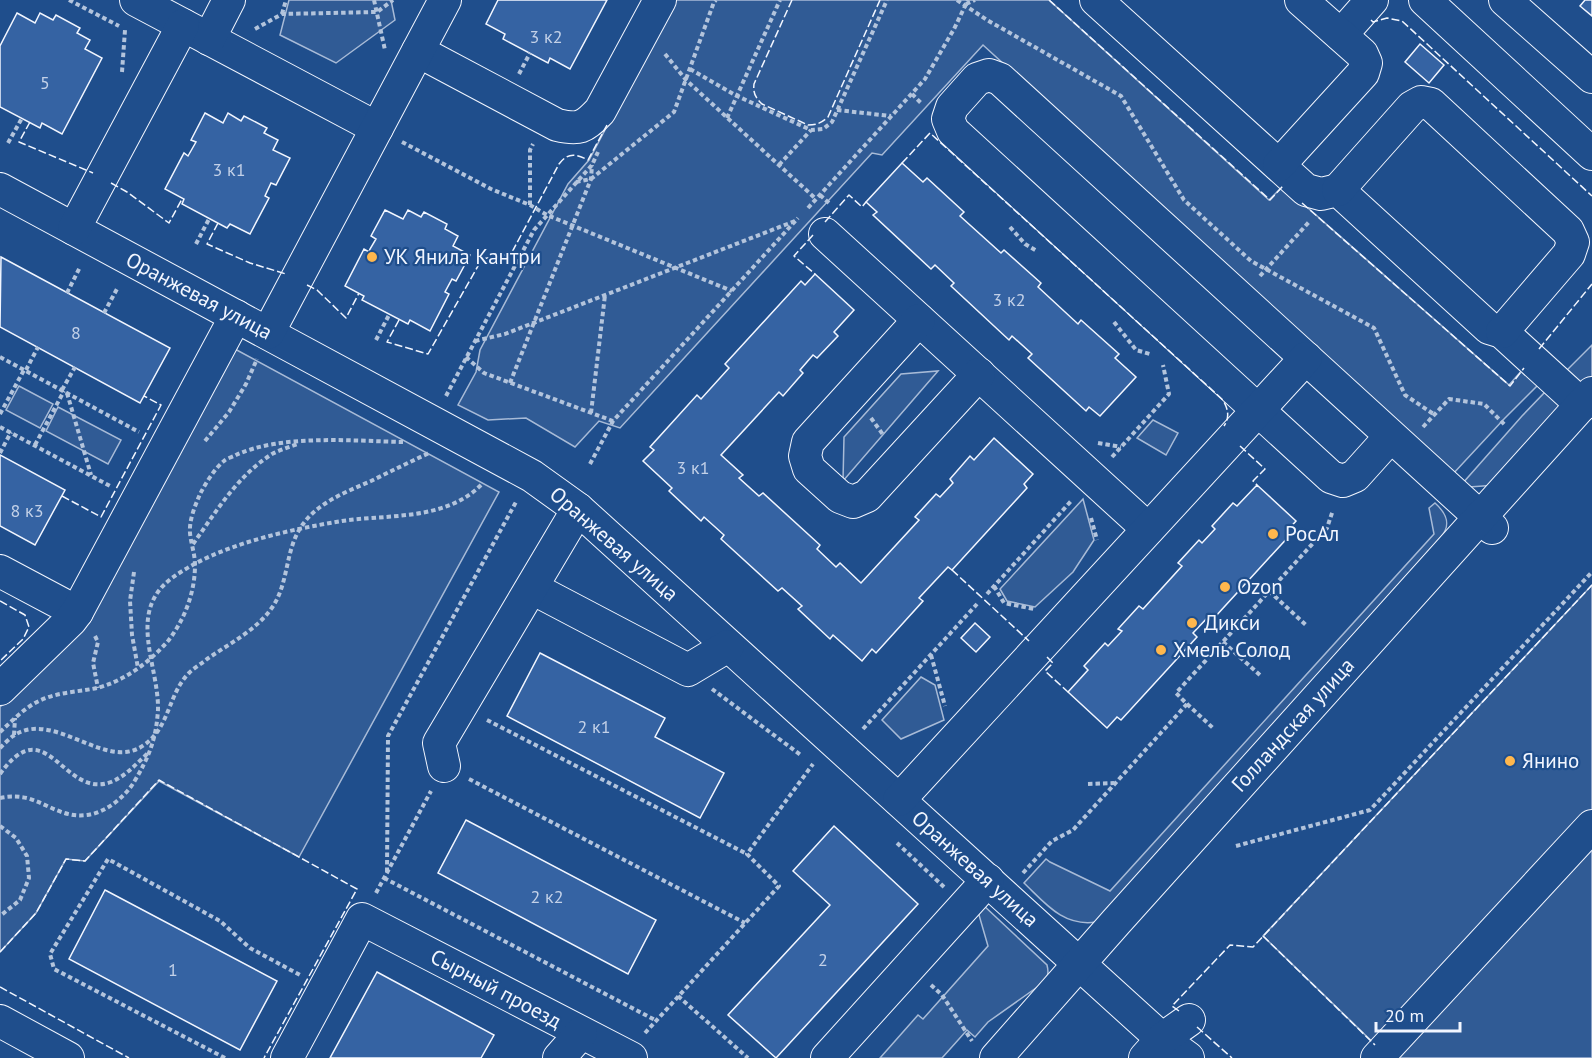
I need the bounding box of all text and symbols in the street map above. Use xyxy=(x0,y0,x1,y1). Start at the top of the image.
house number: 3 к2 xyxy=(529,25,563,48)
house number: 5 xyxy=(40,71,50,94)
house number: 3 к1 xyxy=(212,158,246,181)
place label: УК Янила Кантри xyxy=(384,243,541,270)
street label: Оранжевая улица xyxy=(121,246,277,345)
marker: УК Янила Кантри xyxy=(365,250,379,264)
house number: 3 к2 xyxy=(992,288,1026,311)
house number: 8 xyxy=(71,321,81,344)
house number: 3 к1 xyxy=(676,456,710,479)
street label: Оранжевая улица xyxy=(544,480,684,607)
house number: 8 к3 xyxy=(10,499,44,522)
place label: РосАл xyxy=(1285,520,1339,547)
marker: РосАл xyxy=(1266,527,1280,541)
place label: Ozon xyxy=(1237,573,1283,600)
marker: Ozon xyxy=(1218,580,1232,594)
place label: Дикси xyxy=(1204,609,1260,636)
marker: Дикси xyxy=(1185,616,1199,630)
place label: Хмель Солод xyxy=(1173,636,1290,663)
marker: Хмель Солод xyxy=(1154,643,1168,657)
street label: Голландская улица xyxy=(1225,652,1360,797)
house number: 2 к1 xyxy=(577,715,611,738)
place label: Янино xyxy=(1522,747,1579,774)
marker: Янино xyxy=(1503,754,1517,768)
street label: Оранжевая улица xyxy=(906,804,1044,933)
house number: 2 к2 xyxy=(530,885,564,908)
street label: Сырный проезд xyxy=(426,943,566,1034)
house number: 2 xyxy=(818,948,828,971)
house number: 1 xyxy=(168,958,178,981)
scale bar xyxy=(1376,995,1460,1033)
text: 20 m xyxy=(1385,1004,1424,1027)

